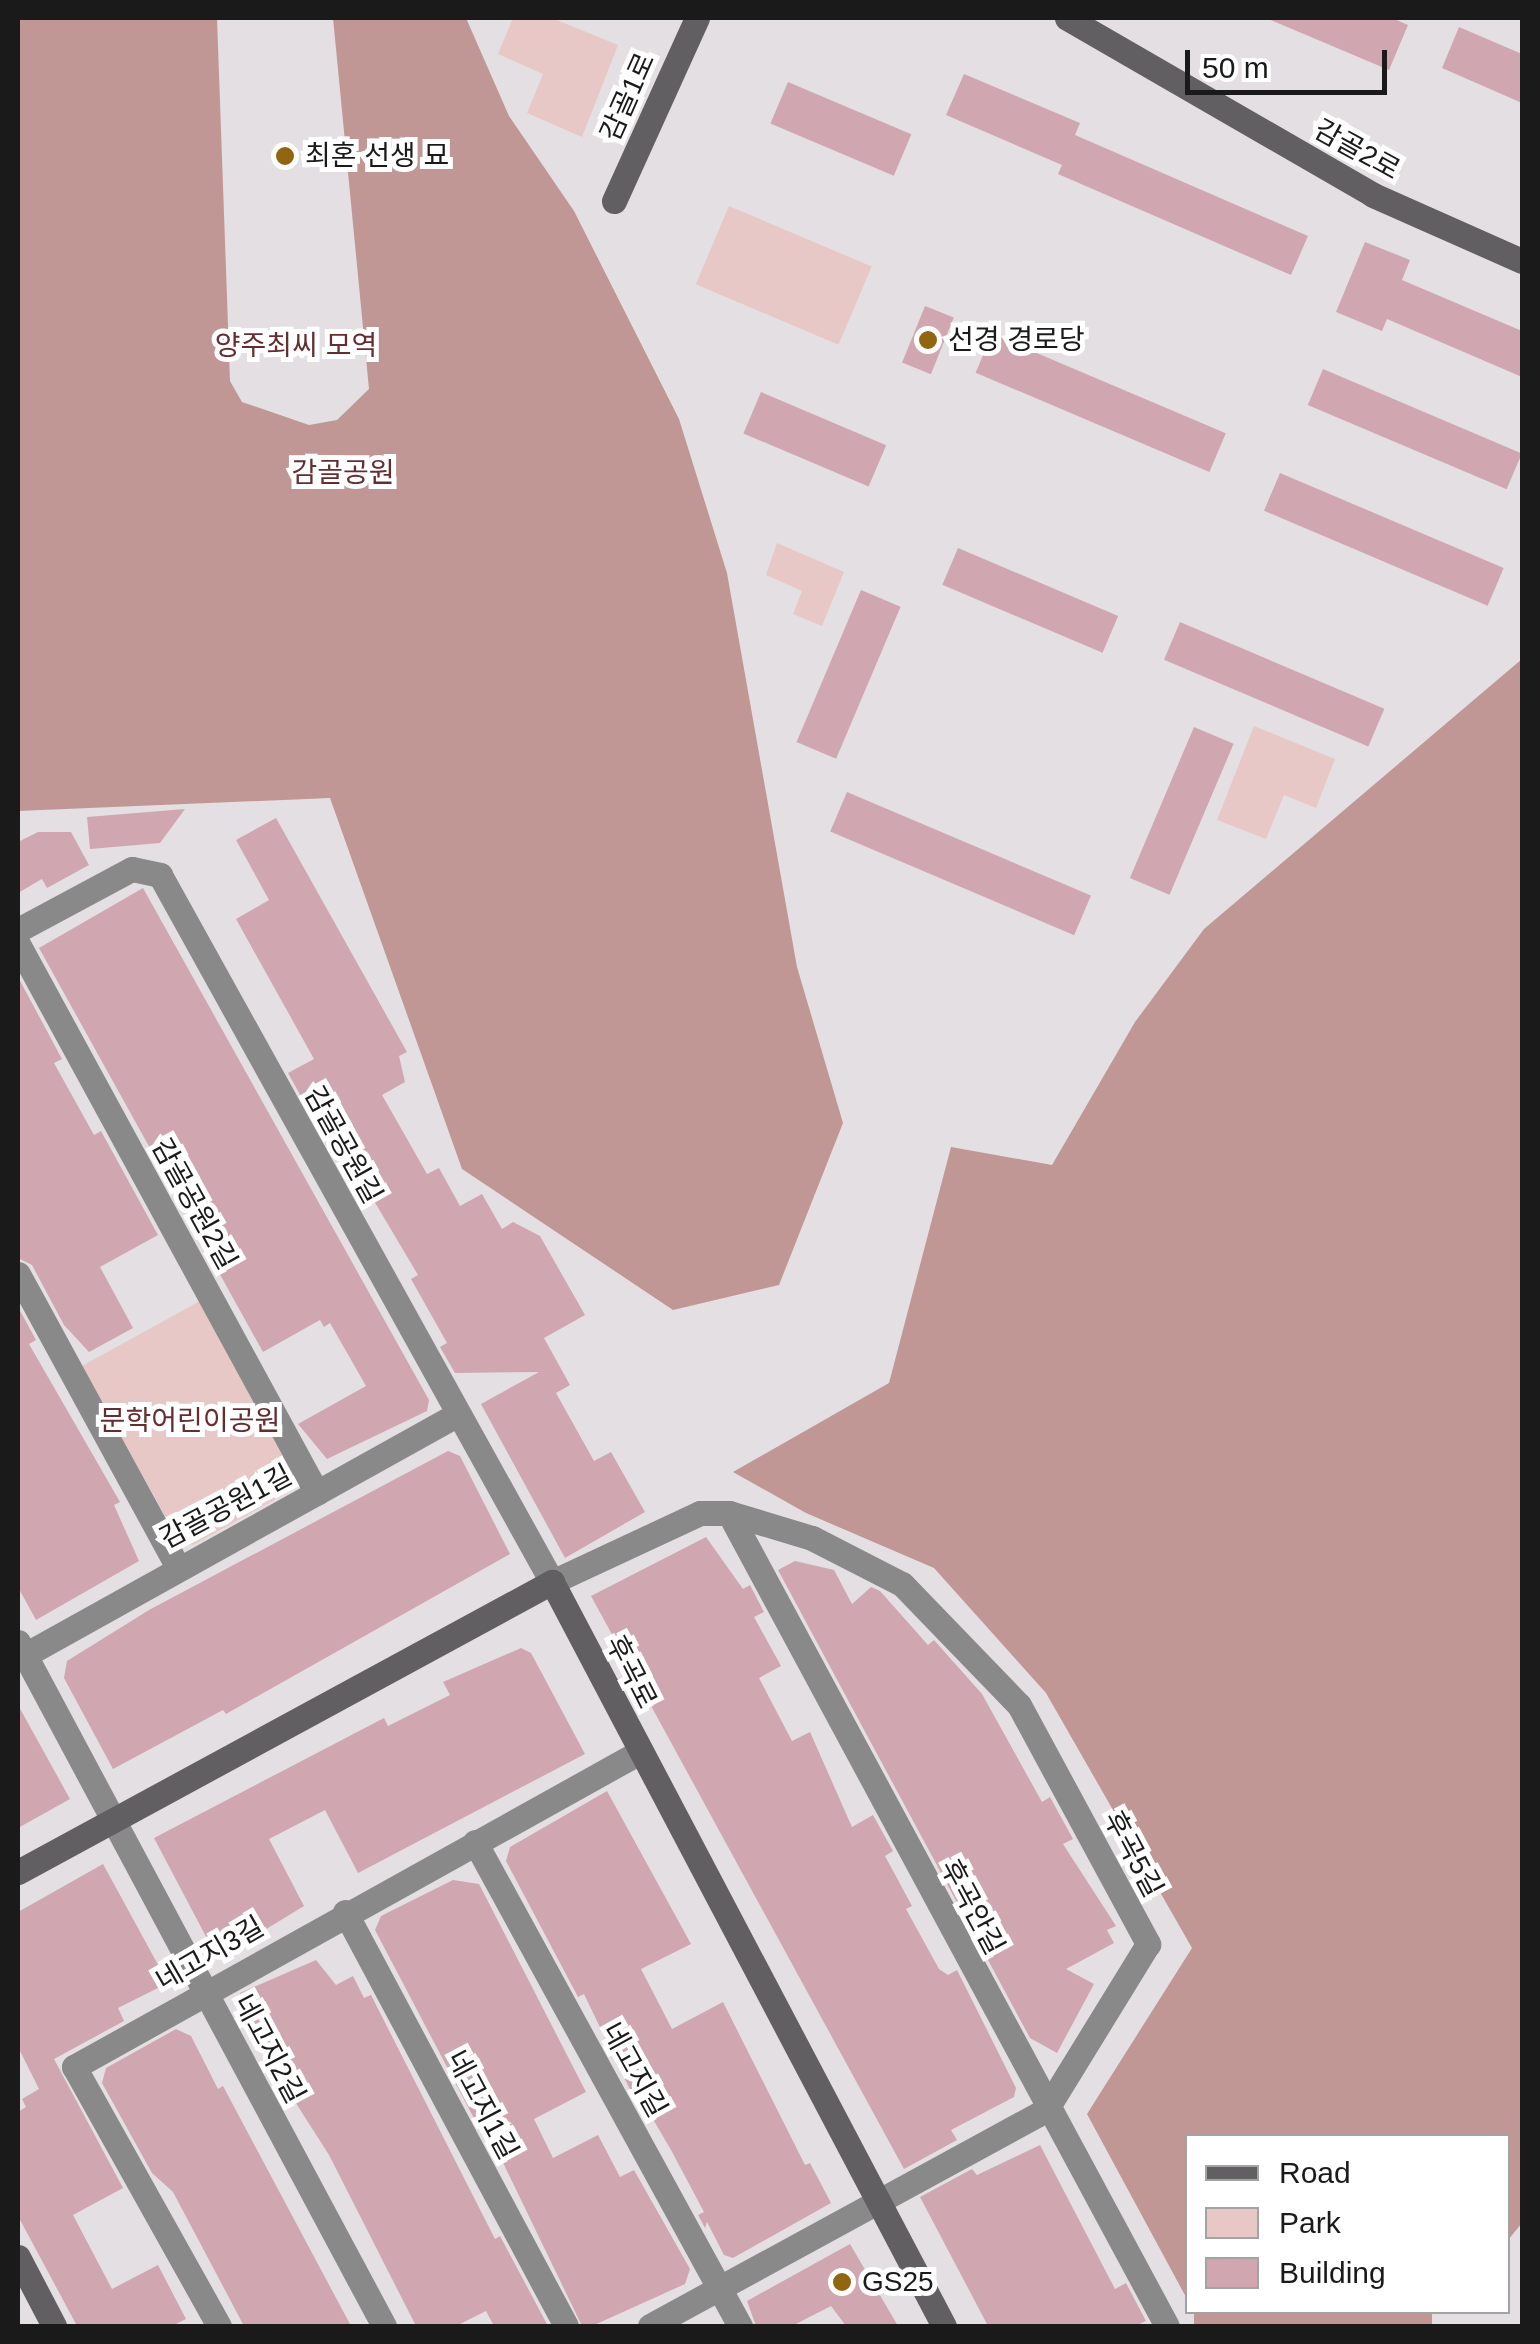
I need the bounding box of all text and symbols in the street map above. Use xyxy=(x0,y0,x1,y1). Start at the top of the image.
scale bar xyxy=(1190,30,1392,92)
street label: 감골1로 xyxy=(594,48,662,146)
text: 50 m xyxy=(1202,51,1269,84)
street label: 감골2로 xyxy=(1308,113,1406,187)
place label: 최혼 선생 묘 xyxy=(305,139,449,173)
marker: 최혼 선생 묘 xyxy=(274,145,296,167)
place label: 선경 경로당 xyxy=(948,323,1085,357)
park label: 양주최씨 모역 xyxy=(215,329,377,363)
marker: 선경 경로당 xyxy=(917,329,939,351)
park label: 감골공원 xyxy=(291,456,395,490)
street label: 감골공원길 xyxy=(297,1081,389,1209)
street label: 감골공원2길 xyxy=(144,1133,244,1275)
park label: 문학어린이공원 xyxy=(100,1404,280,1438)
street label: 감골공원1길 xyxy=(154,1458,298,1556)
street label: 후곡로 xyxy=(598,1630,664,1714)
street label: 후곡5길 xyxy=(1096,1805,1170,1903)
street label: 후곡안길 xyxy=(933,1854,1011,1960)
street label: 네고지3길 xyxy=(150,1910,270,1998)
street label: 네고지2길 xyxy=(226,1989,312,2109)
street label: 네고지길 xyxy=(594,2017,674,2123)
street label: 네고지1길 xyxy=(439,2045,525,2165)
legend xyxy=(1185,2134,1510,2314)
text: Road xyxy=(1279,2156,1351,2189)
text: Park xyxy=(1279,2206,1341,2239)
text: Building xyxy=(1279,2256,1386,2289)
place label: GS25 xyxy=(862,2265,934,2299)
marker: GS25 xyxy=(831,2271,853,2293)

